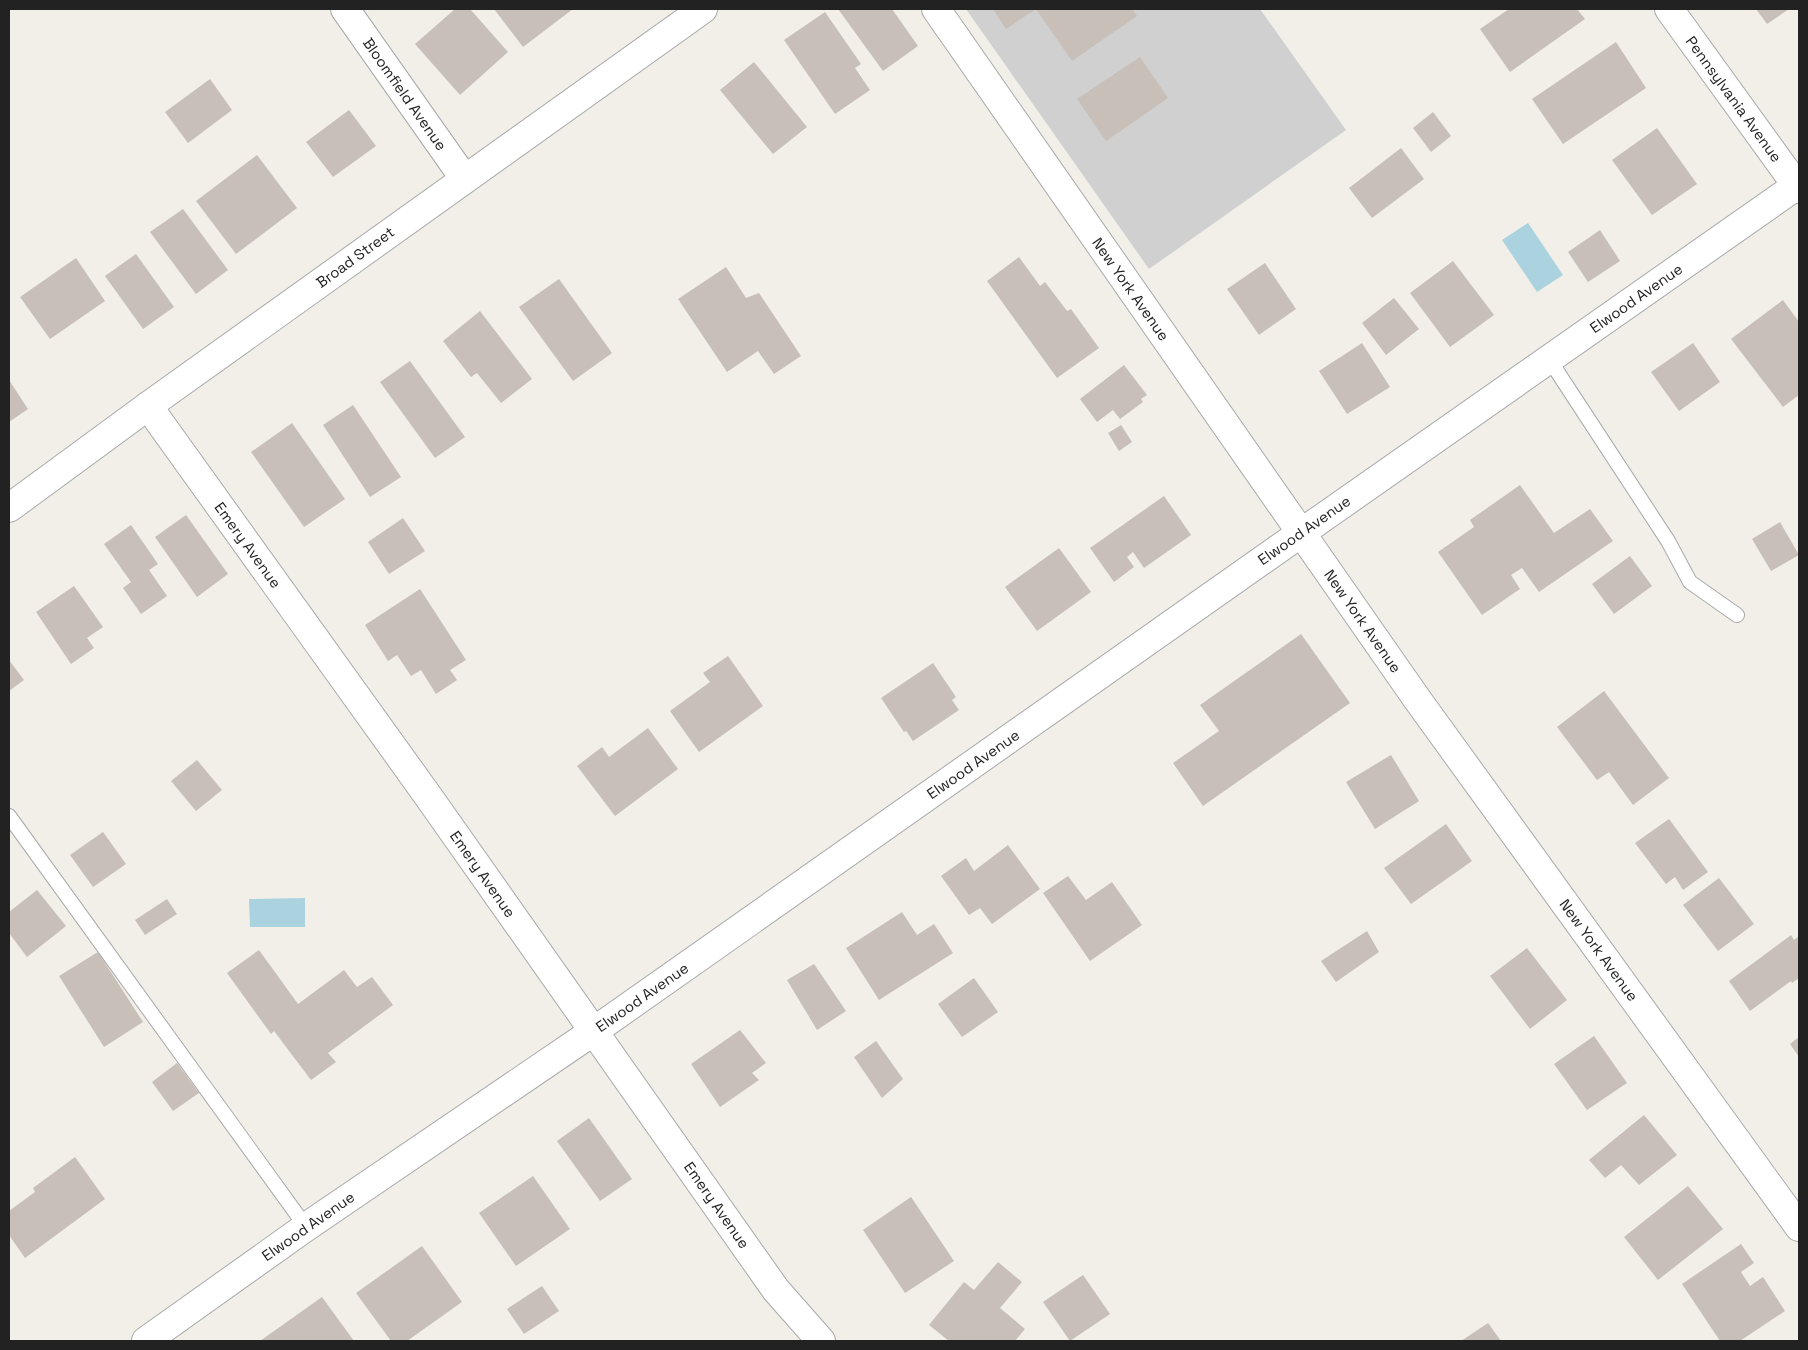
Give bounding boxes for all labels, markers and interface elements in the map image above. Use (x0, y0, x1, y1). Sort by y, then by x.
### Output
street label: Pennsylvania Avenue (1682, 32, 1786, 166)
street label: Bloomfield Avenue (359, 34, 451, 154)
street label: Broad Street (312, 222, 398, 292)
street label: New York Avenue (1088, 234, 1174, 344)
street label: Elwood Avenue (1586, 259, 1686, 337)
street label: Elwood Avenue (1254, 491, 1354, 569)
street label: Emery Avenue (210, 498, 286, 592)
street label: New York Avenue (1320, 566, 1406, 676)
street label: Elwood Avenue (923, 725, 1023, 803)
street label: Emery Avenue (446, 827, 520, 921)
street label: New York Avenue (1556, 895, 1643, 1005)
street label: Elwood Avenue (592, 958, 692, 1036)
street label: Emery Avenue (680, 1158, 754, 1252)
street label: Elwood Avenue (258, 1187, 358, 1265)

